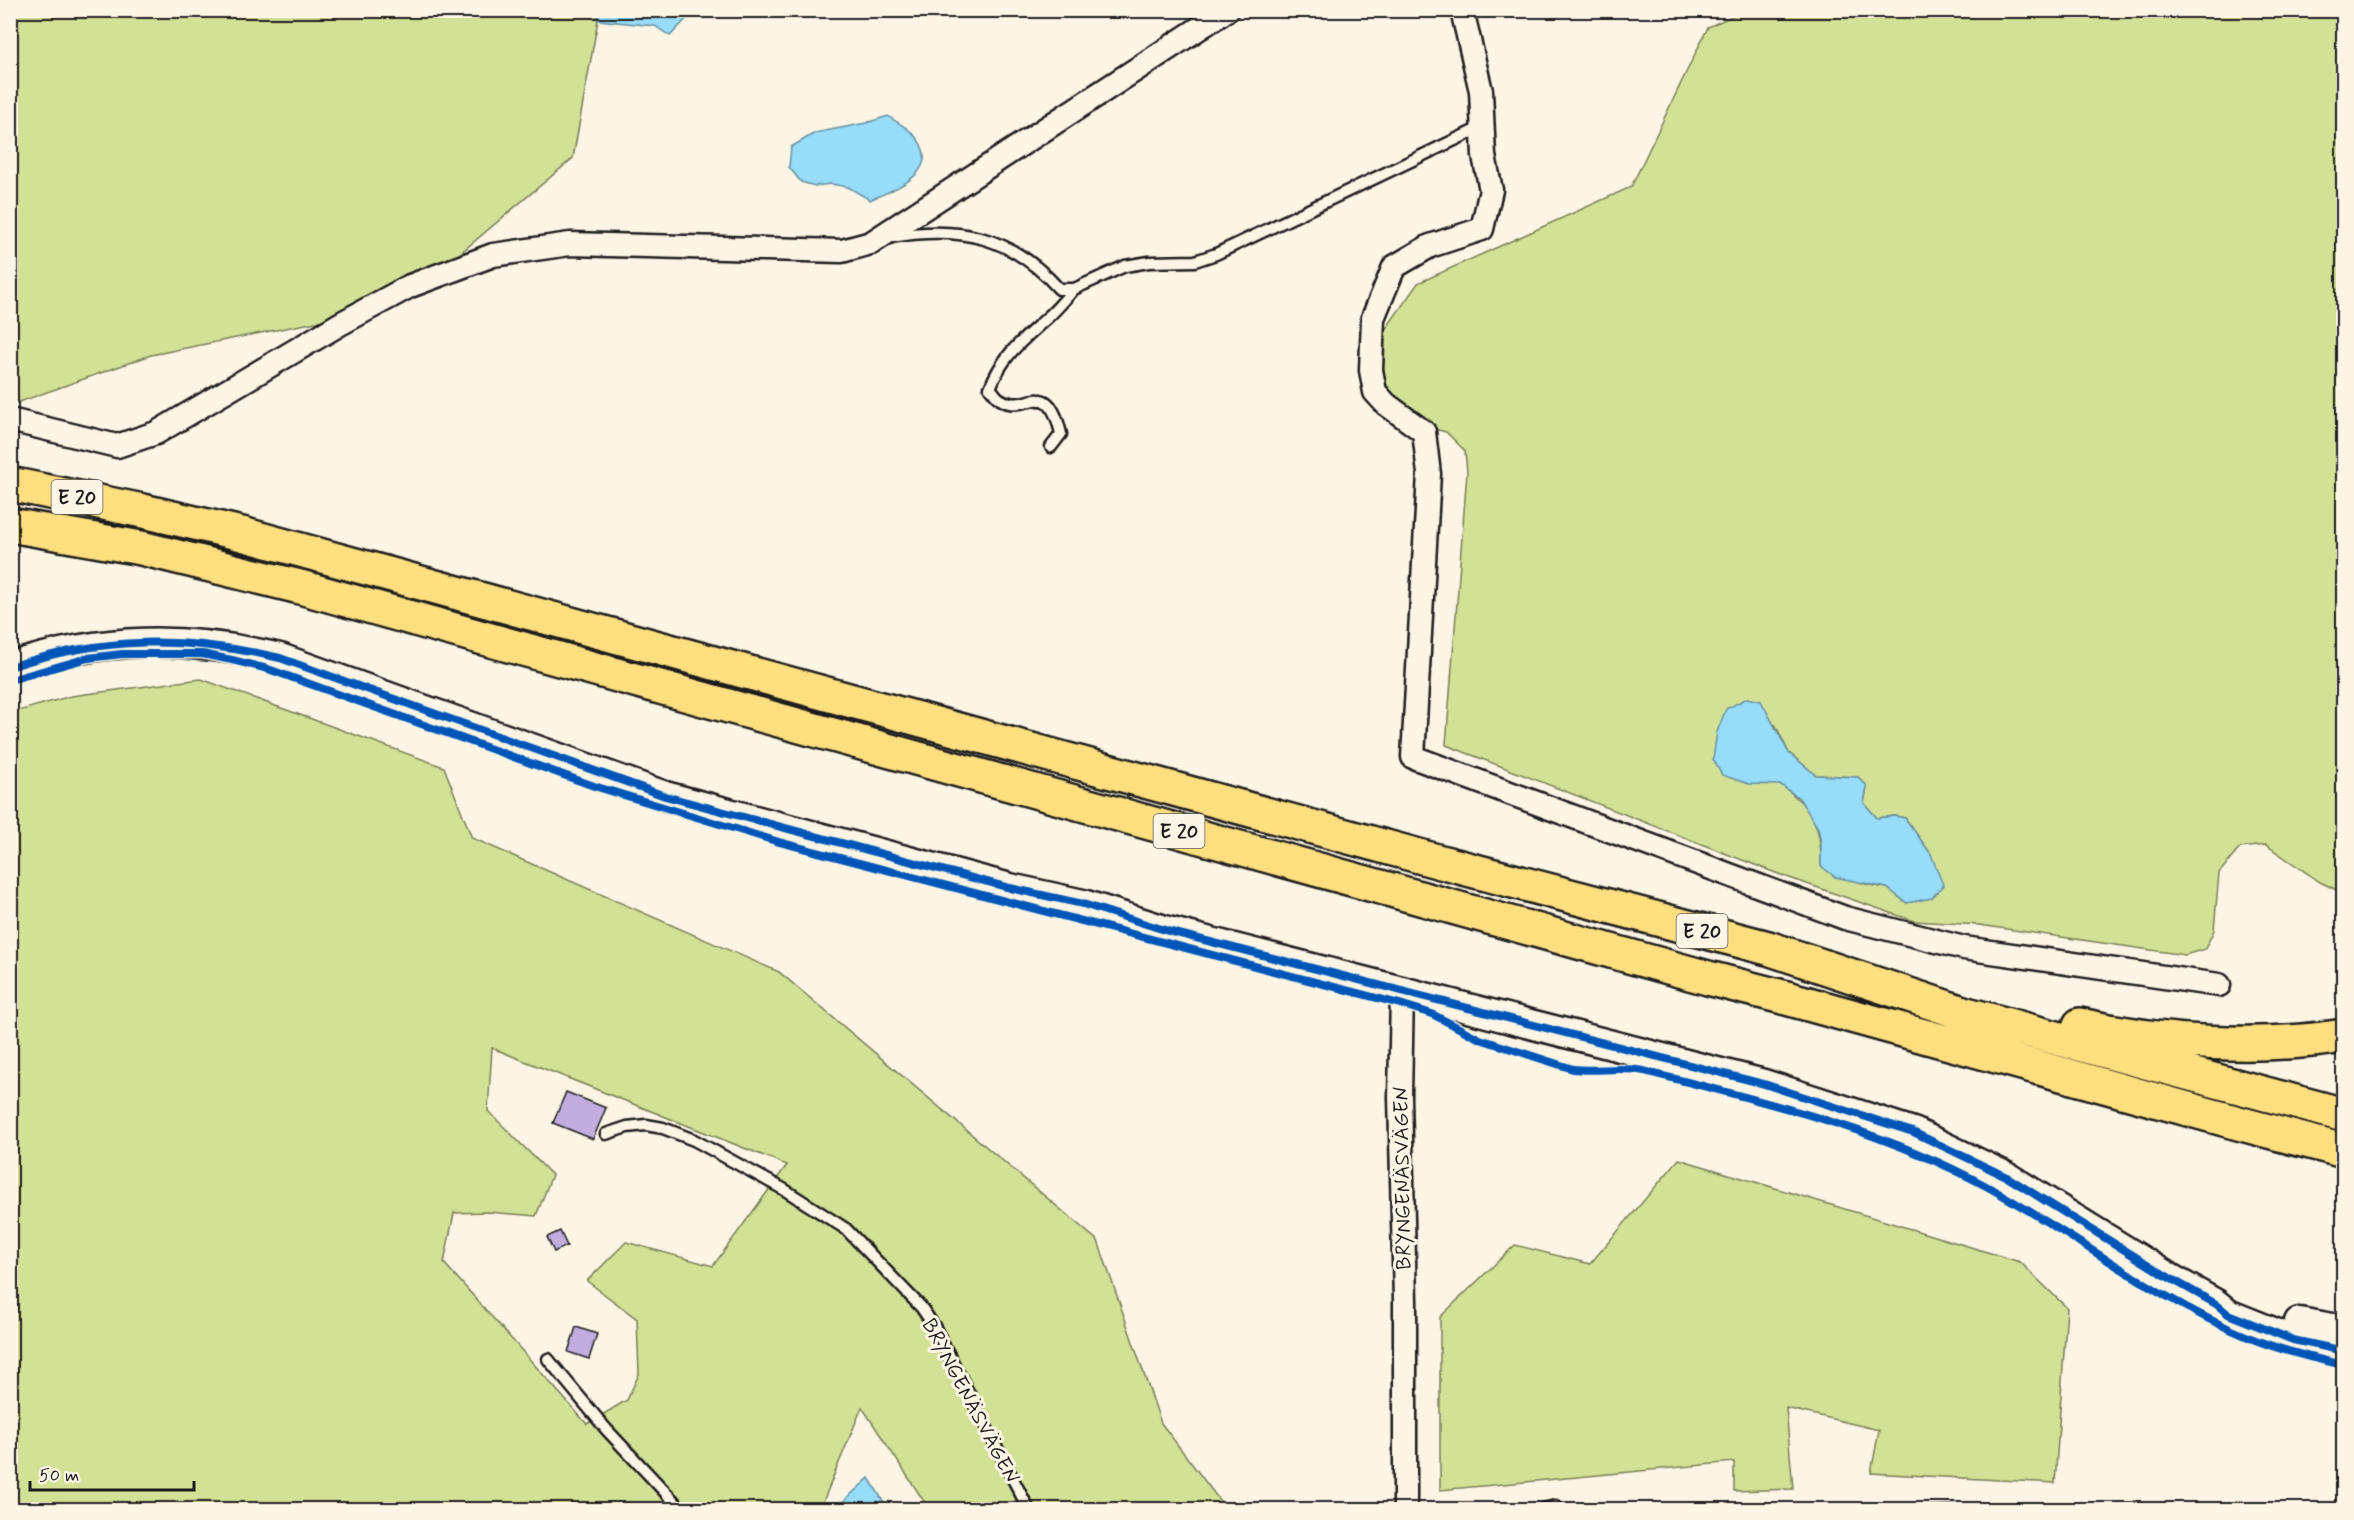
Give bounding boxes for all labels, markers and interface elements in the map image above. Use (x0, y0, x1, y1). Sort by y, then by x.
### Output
road number: E 20 (52, 480, 103, 514)
road number: E 20 (1154, 814, 1204, 848)
road number: E 20 (1676, 914, 1728, 948)
street label: BRYNGENÄSVÄGEN (1387, 1086, 1419, 1270)
street label: BRYNGENÄSVÄGEN (915, 1314, 1026, 1489)
scale bar (30, 1454, 194, 1492)
text: 50 m (39, 1464, 79, 1488)

